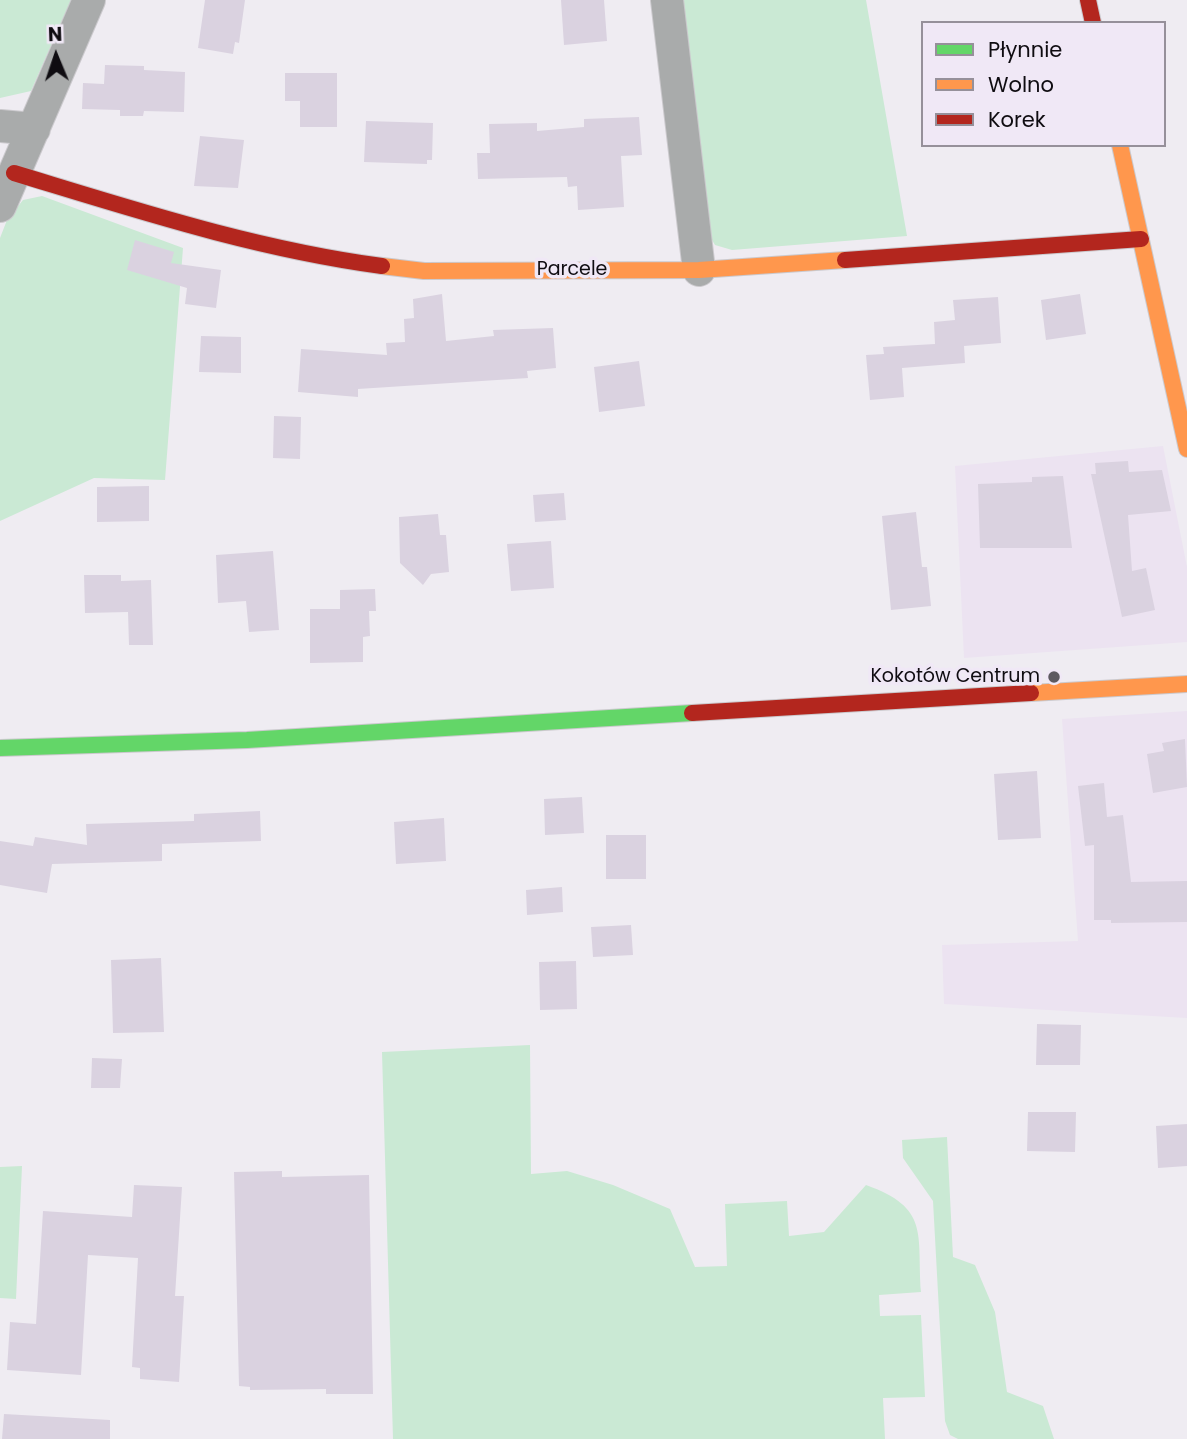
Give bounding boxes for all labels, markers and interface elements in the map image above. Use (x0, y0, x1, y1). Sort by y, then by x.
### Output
north arrow (21, 21, 91, 91)
text: N (48, 21, 63, 48)
legend (921, 21, 1166, 147)
text: Płynnie (988, 35, 1062, 64)
text: Wolno (988, 70, 1054, 99)
text: Korek (988, 105, 1046, 134)
street label: Parcele (537, 259, 607, 281)
place label: Kokotów Centrum (870, 666, 1040, 688)
marker: Kokotów Centrum (1046, 669, 1062, 685)

